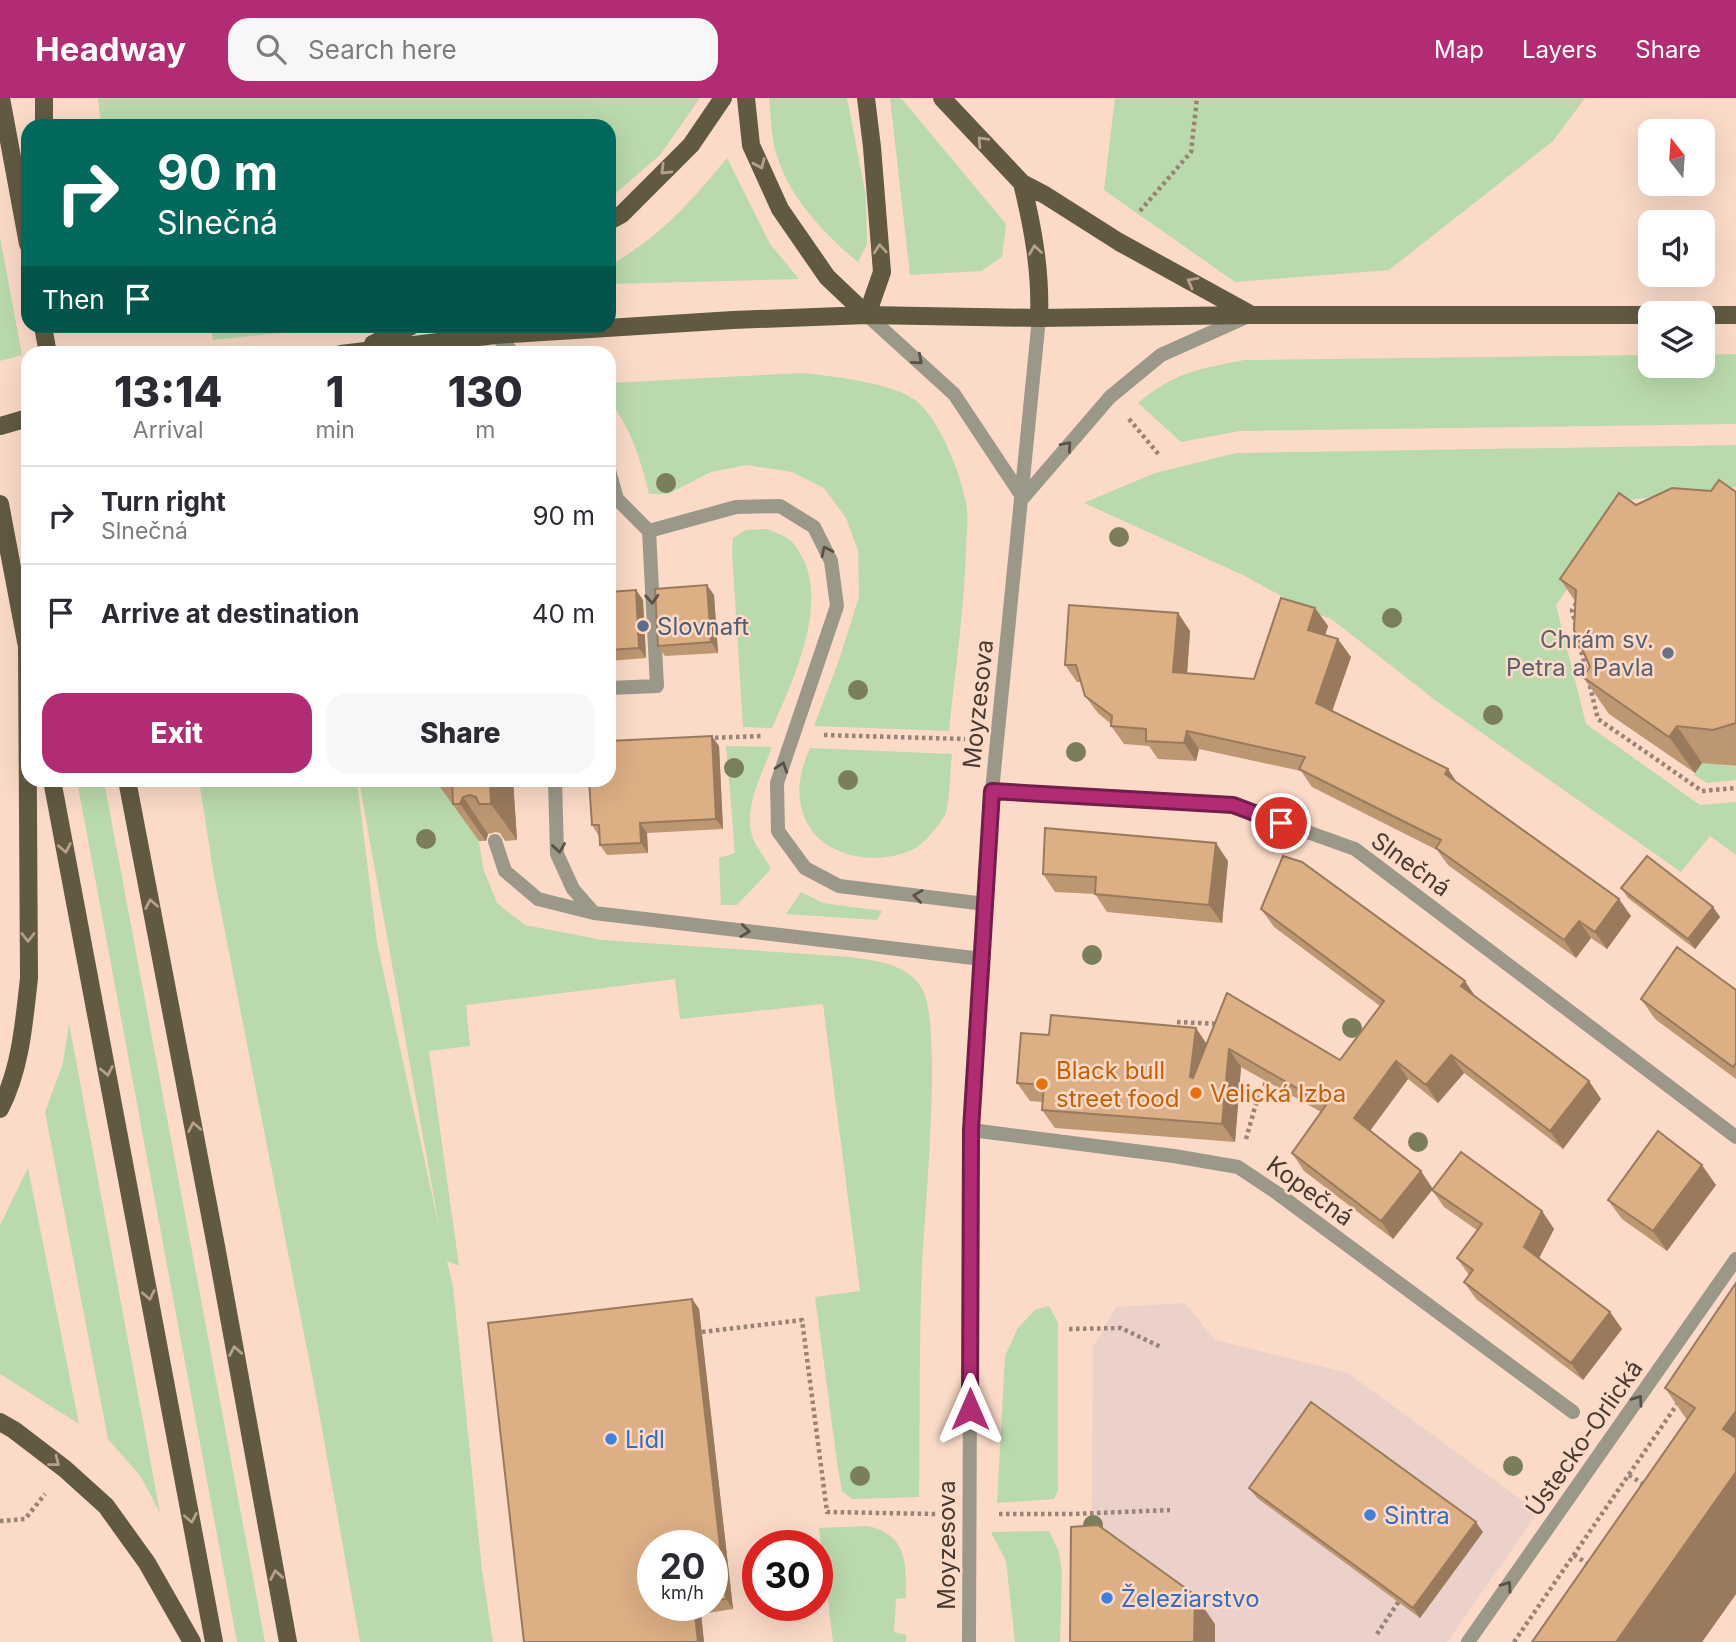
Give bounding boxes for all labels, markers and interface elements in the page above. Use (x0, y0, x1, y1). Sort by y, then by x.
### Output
search box (228, 18, 718, 81)
text: Headway (35, 29, 186, 69)
icon: search (252, 30, 290, 68)
text: Search here (308, 34, 457, 65)
text: Map (1434, 35, 1484, 64)
text: Layers (1522, 35, 1597, 64)
text: Share (1635, 35, 1701, 64)
north arrow (1638, 119, 1715, 196)
map controls (1638, 119, 1715, 378)
one-way arrow (978, 136, 990, 149)
text: 90 m (157, 143, 278, 202)
icon: right (42, 147, 133, 238)
one-way arrow (752, 157, 766, 169)
one-way arrow (660, 162, 673, 175)
text: Slnečná (157, 203, 278, 242)
button: sound (1638, 210, 1715, 287)
one-way arrow (873, 243, 888, 254)
one-way arrow (1028, 244, 1043, 256)
one-way arrow (1186, 277, 1199, 290)
icon: arrive (119, 280, 157, 318)
text: Then (42, 284, 105, 315)
button: layers (1638, 301, 1715, 378)
one-way arrow (910, 352, 923, 364)
text: 13:14 (114, 366, 222, 417)
text: 1 (326, 366, 344, 417)
text: 130 (448, 366, 523, 417)
text: Arrival (133, 416, 204, 444)
text: min (315, 416, 355, 444)
text: m (475, 416, 495, 444)
one-way arrow (1059, 441, 1071, 454)
text: Turn right (101, 486, 226, 517)
icon: right (42, 496, 80, 534)
text: 90 m (532, 500, 595, 531)
text: Slnečná (101, 517, 188, 545)
one-way arrow (820, 546, 834, 558)
one-way arrow (644, 593, 659, 604)
icon: arrive (42, 594, 80, 632)
text: Arrive at destination (101, 598, 360, 629)
text: 40 m (532, 598, 595, 629)
place label: Slovnaft (657, 612, 749, 641)
marker: Slovnaft (635, 618, 651, 634)
place label: Chrám sv. Petra a Pavla (1506, 625, 1654, 682)
street label: Moyzesova (957, 638, 999, 770)
marker: Chrám sv. Petra a Pavla (1660, 645, 1676, 661)
button: Exit (42, 693, 312, 773)
button: Share (326, 693, 595, 773)
one-way arrow (774, 762, 788, 774)
pin (1251, 793, 1311, 853)
icon: arrive (1262, 804, 1300, 842)
street label: Slnečná (1366, 826, 1456, 902)
one-way arrow (57, 842, 72, 854)
one-way arrow (551, 842, 566, 854)
one-way arrow (912, 888, 923, 903)
one-way arrow (144, 898, 159, 910)
one-way arrow (739, 924, 751, 939)
one-way arrow (21, 932, 36, 943)
place label: Black bull street food (1056, 1056, 1179, 1113)
one-way arrow (98, 1065, 113, 1077)
marker: Black bull street food (1034, 1076, 1050, 1092)
place label: Velická Izba (1210, 1079, 1346, 1108)
marker: Velická Izba (1188, 1085, 1204, 1101)
one-way arrow (187, 1121, 202, 1133)
street label: Kopečná (1261, 1150, 1359, 1232)
one-way arrow (140, 1289, 155, 1301)
one-way arrow (229, 1345, 244, 1357)
street label: Ústecko-Orlická (1519, 1354, 1649, 1522)
position arrow (933, 1372, 1007, 1446)
one-way arrow (1630, 1395, 1642, 1408)
place label: Lidl (625, 1425, 665, 1454)
marker: Lidl (603, 1431, 619, 1447)
one-way arrow (48, 1453, 60, 1466)
street label: Moyzesova (932, 1480, 961, 1610)
place label: Sintra (1384, 1501, 1450, 1530)
marker: Sintra (1362, 1507, 1378, 1523)
one-way arrow (182, 1512, 197, 1524)
speed limit sign: 30 (742, 1530, 833, 1621)
text: 20 (660, 1545, 705, 1587)
one-way arrow (269, 1569, 284, 1581)
one-way arrow (1499, 1581, 1511, 1594)
text: km/h (661, 1582, 704, 1603)
place label: Železiarstvo (1121, 1583, 1260, 1613)
marker: Železiarstvo (1099, 1590, 1115, 1606)

